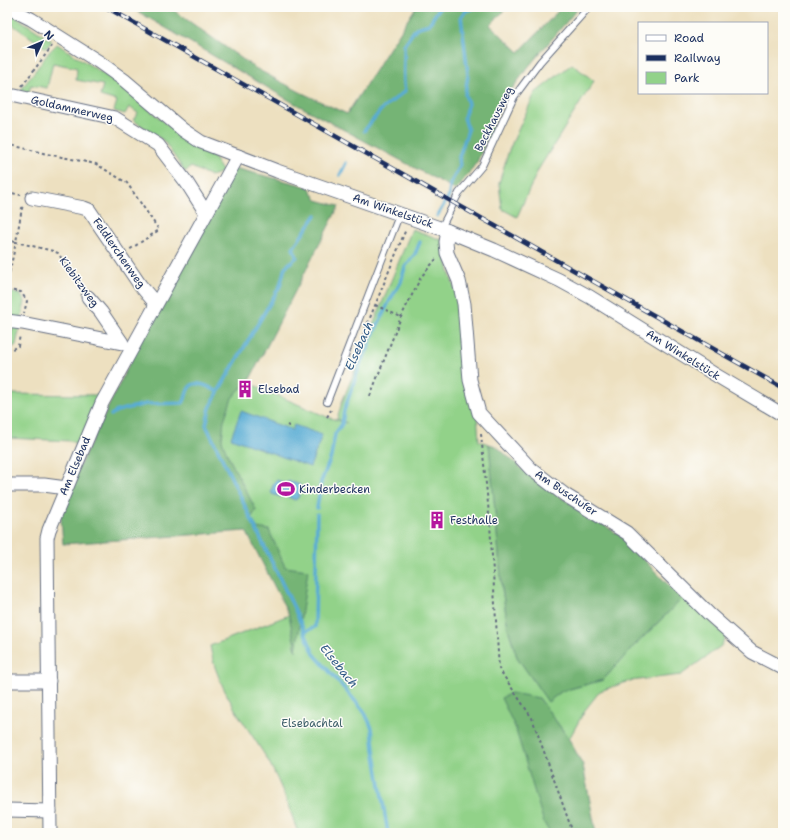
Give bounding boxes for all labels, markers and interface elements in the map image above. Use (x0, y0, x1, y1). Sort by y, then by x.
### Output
north arrow (22, 22, 62, 62)
legend (638, 22, 768, 94)
text: N (40, 27, 57, 44)
text: Road (674, 30, 705, 46)
text: Railway (674, 50, 721, 66)
text: Park (674, 70, 700, 86)
street label: Beckhausweg (471, 84, 517, 154)
street label: Goldammerweg (29, 92, 115, 126)
street label: Am Winkelstück (351, 190, 435, 232)
street label: Feldlerchenweg (89, 215, 149, 291)
street label: Kiebitzweg (56, 254, 102, 310)
water label: Elsebach (341, 319, 377, 373)
street label: Am Winkelstück (643, 326, 723, 384)
building icon: Elsebad (235, 379, 255, 399)
place label: Elsebad (258, 382, 300, 397)
street label: Am Elsebad (56, 434, 94, 498)
street label: Am Buschufer (532, 467, 600, 519)
sports icon: Kinderbecken (276, 479, 296, 499)
place label: Kinderbecken (299, 482, 370, 497)
building icon: Festhalle (427, 510, 447, 530)
place label: Festhalle (450, 513, 498, 528)
water label: Elsebach (316, 641, 362, 691)
park label: Elsebachtal (281, 716, 343, 731)

